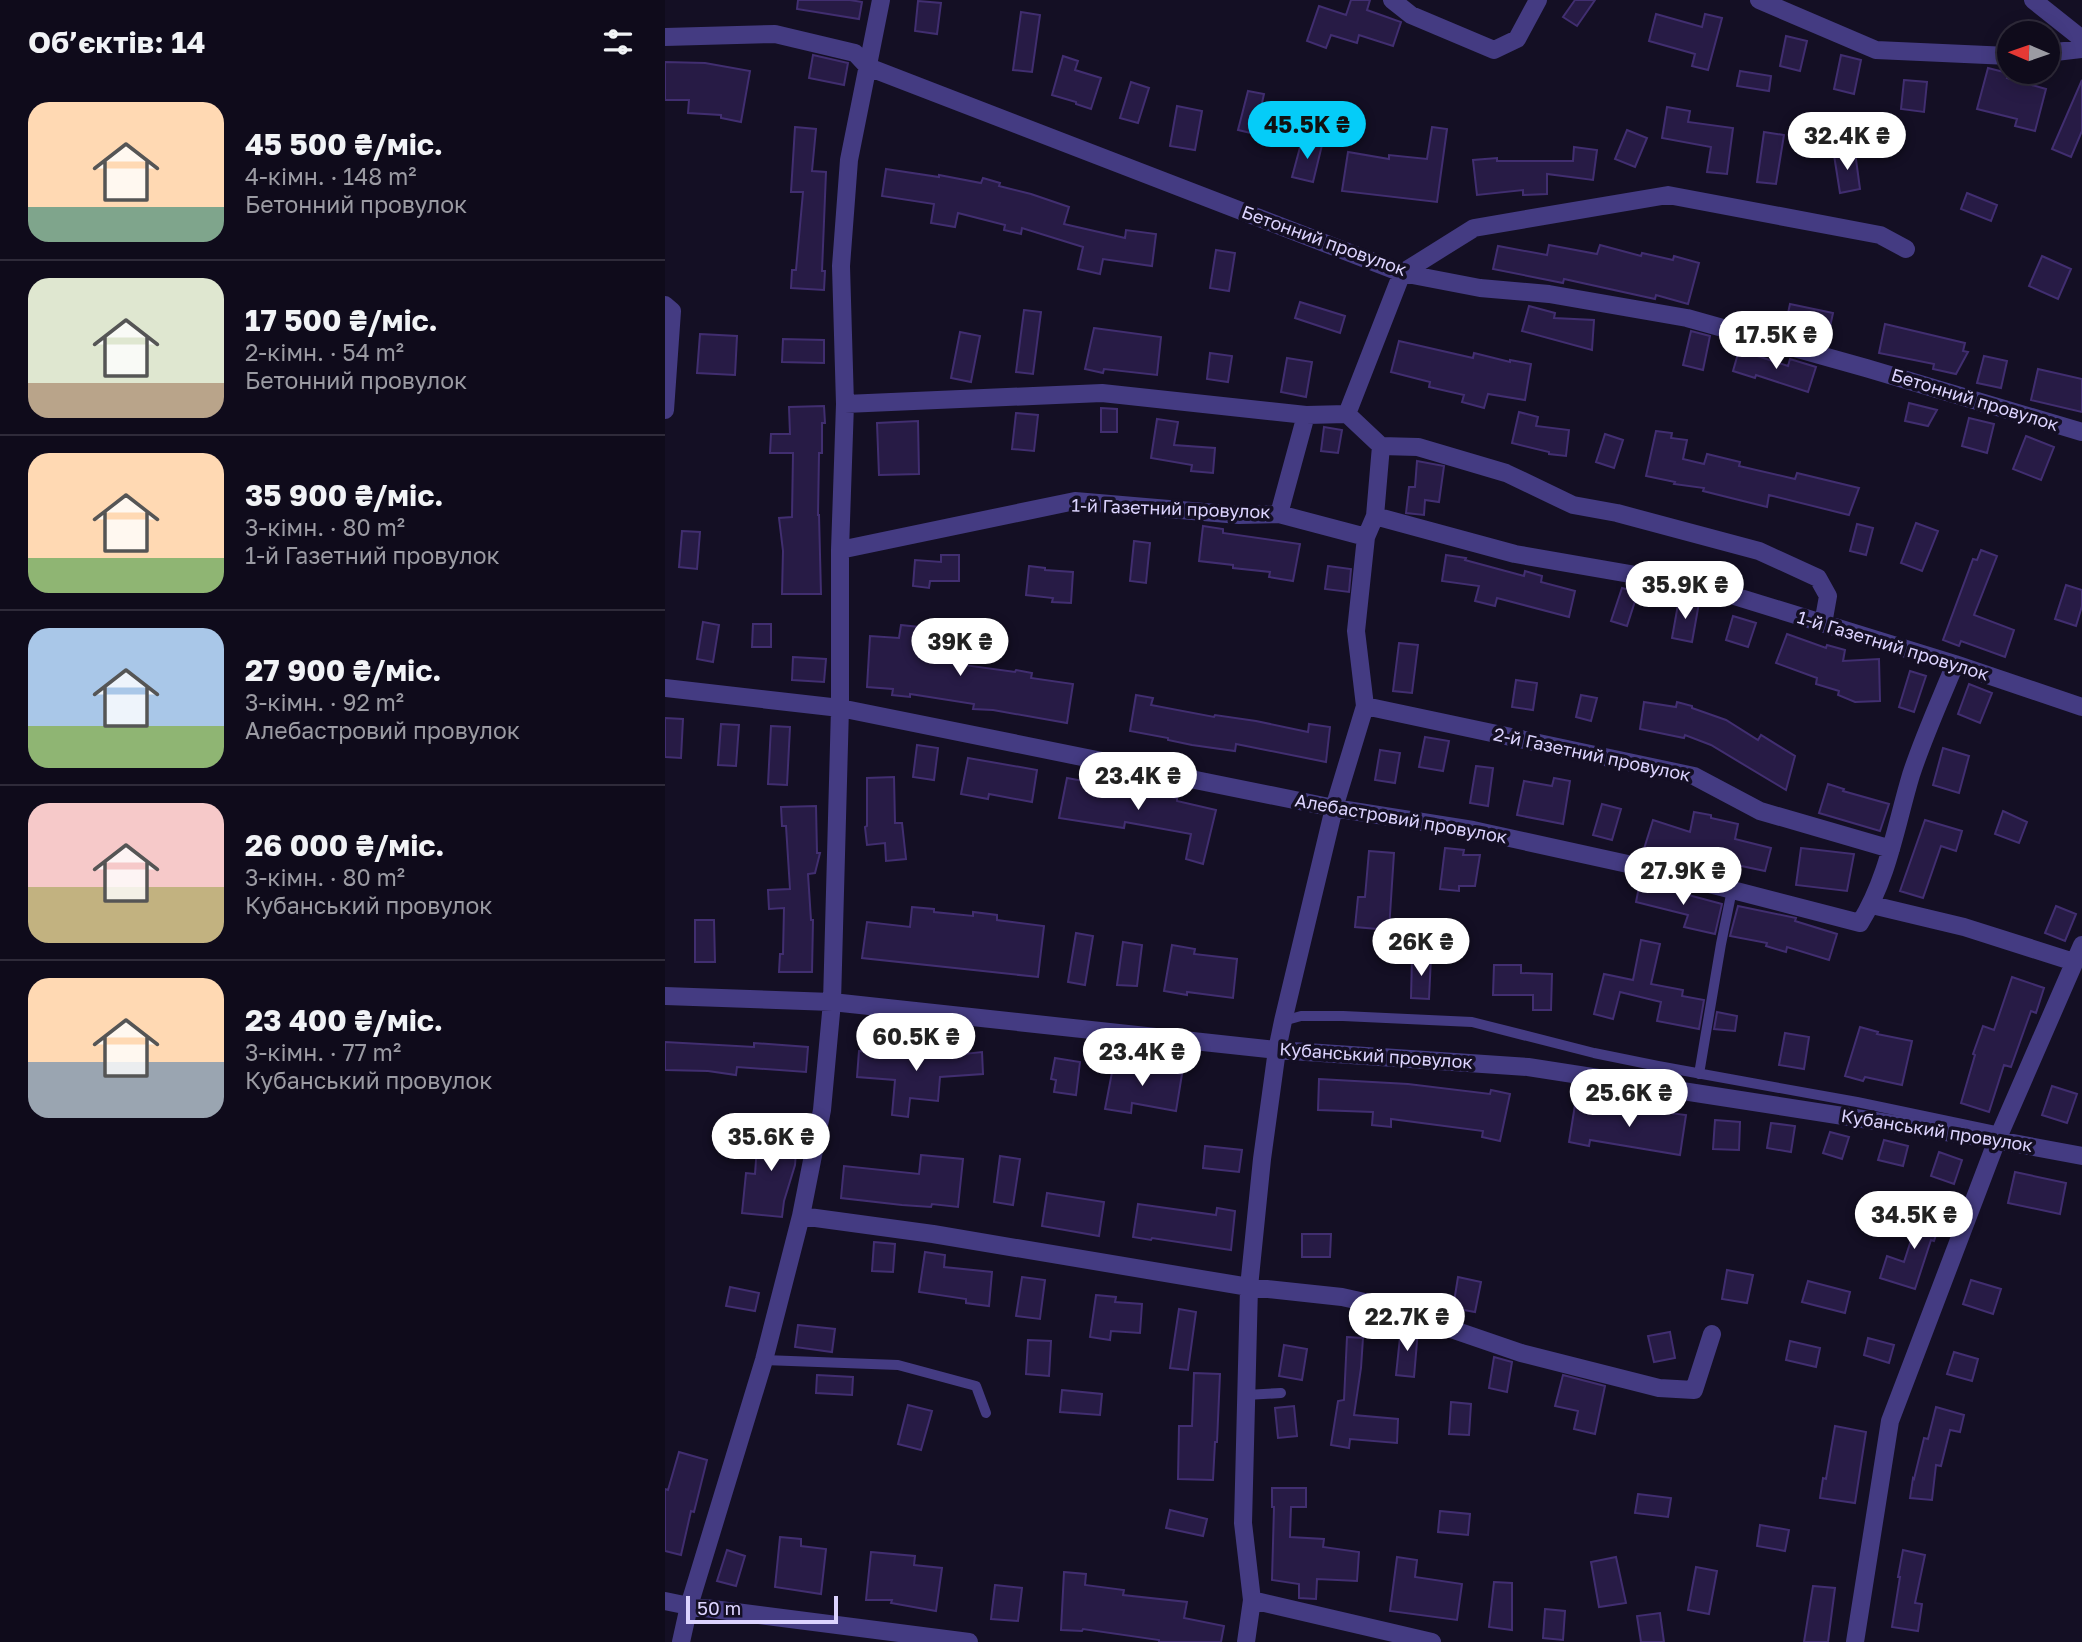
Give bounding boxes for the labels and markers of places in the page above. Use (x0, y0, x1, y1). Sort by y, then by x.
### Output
pin: 45.5K ₴ (1242, 102, 1372, 161)
pin: 32.4K ₴ (1782, 113, 1912, 172)
pin: 17.5K ₴ (1711, 312, 1841, 371)
pin: 35.9K ₴ (1620, 562, 1750, 621)
pin: 39K ₴ (911, 618, 1009, 678)
pin: 23.4K ₴ (1073, 752, 1203, 812)
pin: 27.9K ₴ (1618, 848, 1748, 907)
pin: 26K ₴ (1372, 918, 1470, 978)
pin: 60.5K ₴ (851, 1014, 981, 1073)
pin: 23.4K ₴ (1077, 1028, 1207, 1088)
pin: 25.6K ₴ (1564, 1070, 1694, 1129)
pin: 35.6K ₴ (706, 1114, 836, 1173)
pin: 34.5K ₴ (1849, 1192, 1979, 1251)
pin: 22.7K ₴ (1342, 1294, 1472, 1353)

